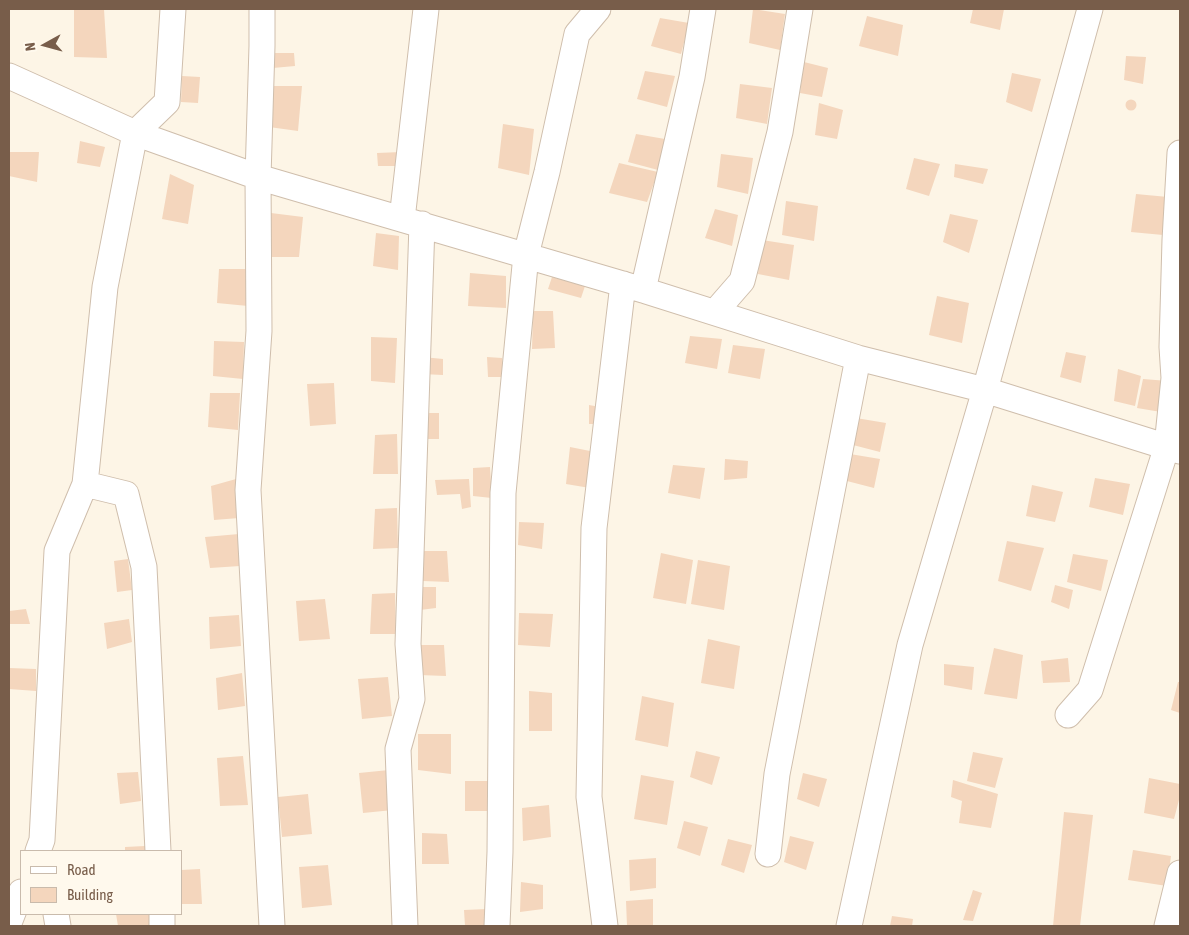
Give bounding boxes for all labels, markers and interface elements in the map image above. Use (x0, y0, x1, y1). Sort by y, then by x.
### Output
north arrow (20, 20, 70, 70)
text: N (22, 42, 39, 52)
legend (20, 850, 182, 915)
text: Road (67, 861, 96, 878)
text: Building (67, 886, 113, 903)

